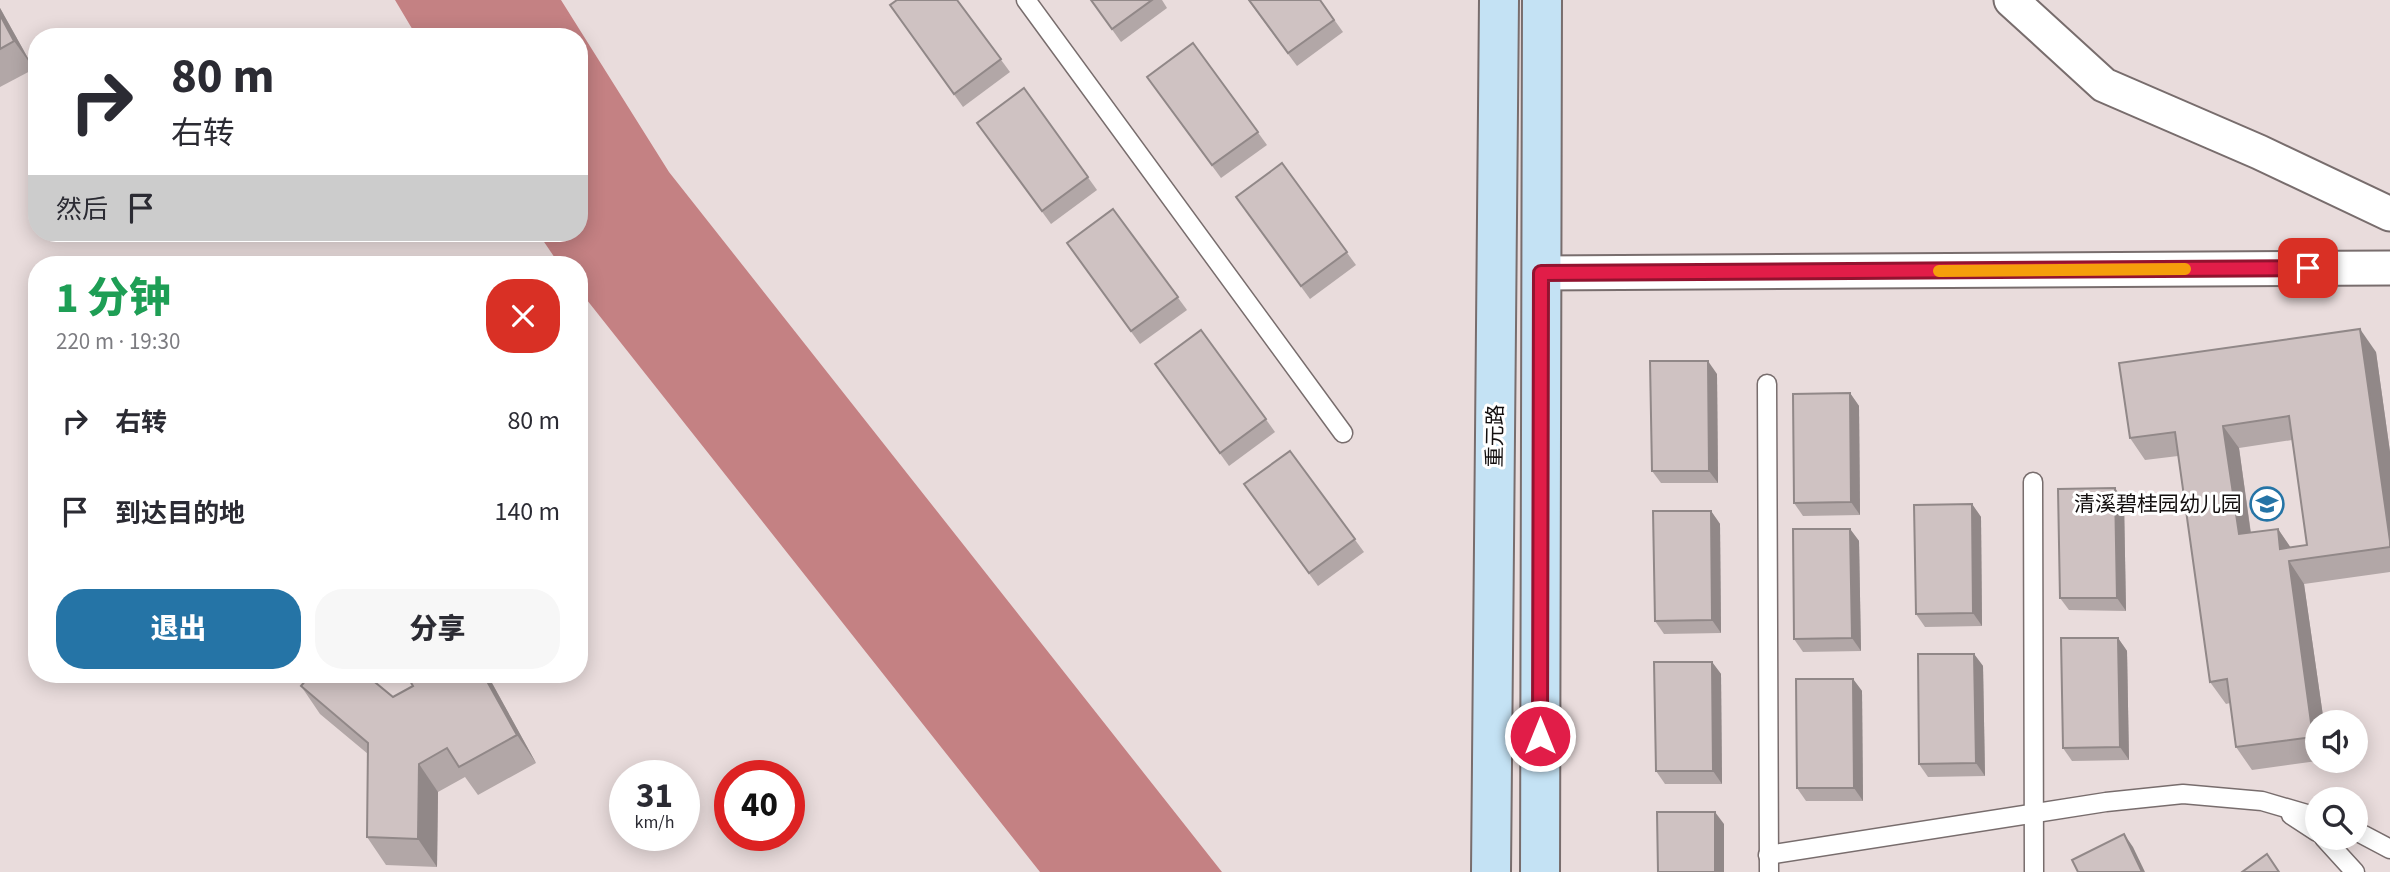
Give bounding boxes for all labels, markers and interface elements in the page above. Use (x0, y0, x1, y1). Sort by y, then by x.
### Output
text: 80 m (171, 42, 275, 112)
icon: right (56, 56, 147, 147)
text: 右转 (171, 111, 235, 157)
icon: arrive (122, 189, 160, 227)
text: 然后 (56, 191, 108, 228)
pin (2278, 238, 2338, 298)
icon: arrive (2289, 249, 2327, 287)
text: 1 分钟 (56, 269, 171, 329)
button: close (486, 279, 560, 353)
text: 220 m · 19:30 (56, 325, 180, 358)
icon: right (56, 402, 94, 440)
text: 80 m (507, 402, 560, 439)
text: 右转 (115, 404, 167, 441)
street label: 重元路 (1479, 404, 1511, 468)
school or university icon: 清溪碧桂园幼儿园 (2248, 485, 2286, 523)
place label: 清溪碧桂园幼儿园 (2074, 489, 2242, 519)
icon: arrive (56, 493, 94, 531)
text: 140 m (494, 493, 560, 530)
text: 到达目的地 (115, 495, 245, 532)
button: 退出 (56, 589, 301, 669)
button: 分享 (315, 589, 560, 669)
position arrow (1503, 699, 1577, 773)
map controls (2305, 710, 2368, 850)
button: sound (2305, 710, 2368, 773)
speed limit sign: 40 (714, 760, 805, 851)
text: 31 (636, 771, 673, 821)
button: search (2305, 787, 2368, 850)
text: km/h (635, 810, 674, 835)

